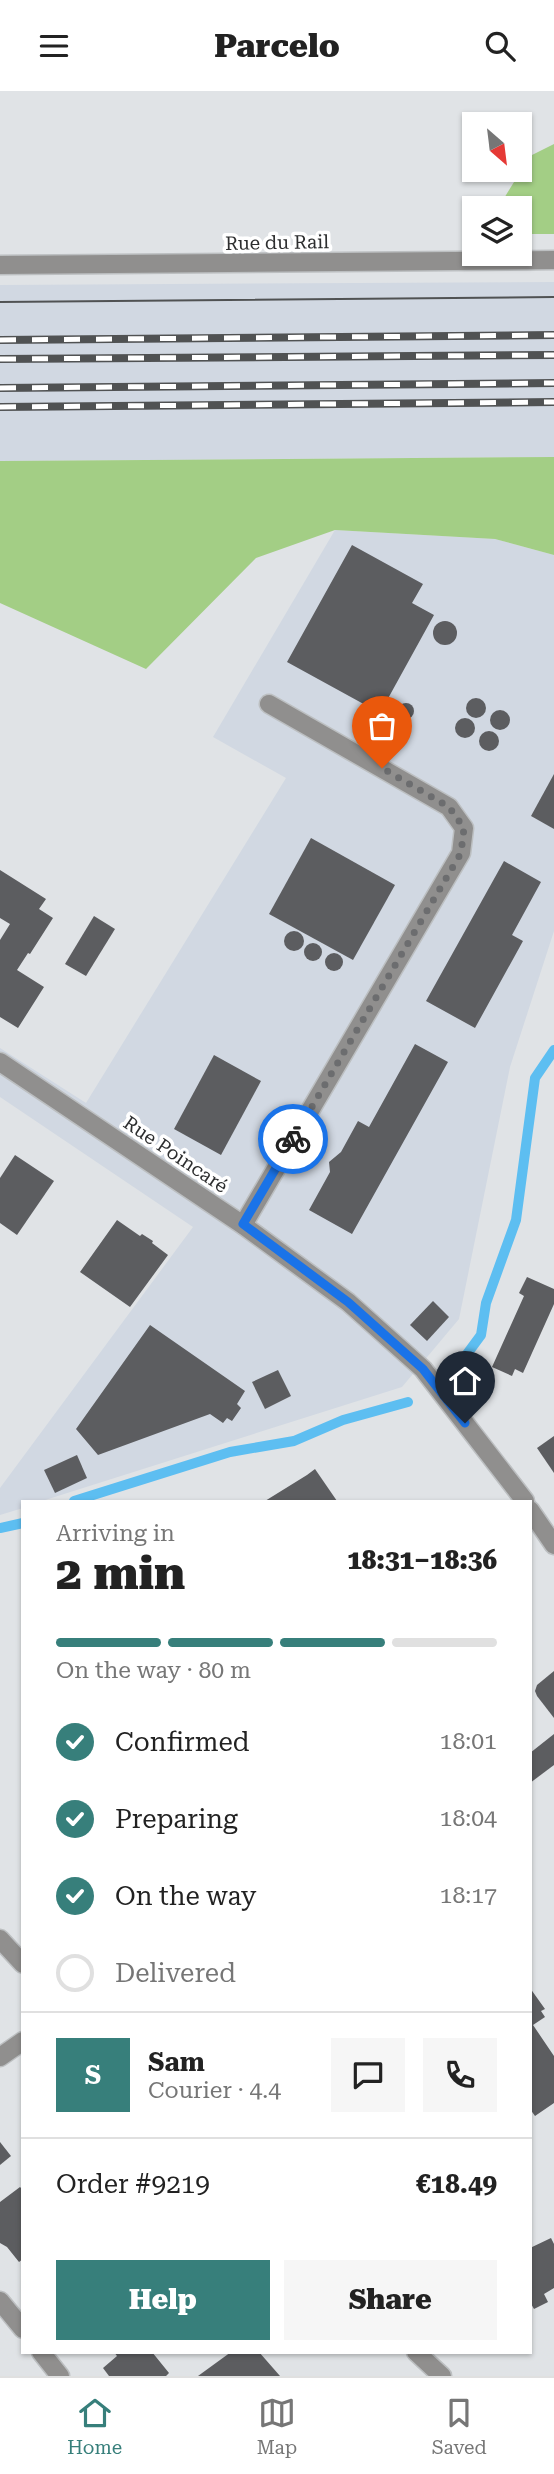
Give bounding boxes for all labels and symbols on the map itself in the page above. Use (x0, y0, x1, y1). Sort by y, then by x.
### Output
north arrow (462, 112, 532, 182)
street label: Rue du Rail (225, 230, 329, 255)
pin (352, 696, 412, 768)
courier (258, 1104, 328, 1174)
street label: Rue Poincaré (119, 1111, 232, 1198)
pin (435, 1351, 495, 1423)

